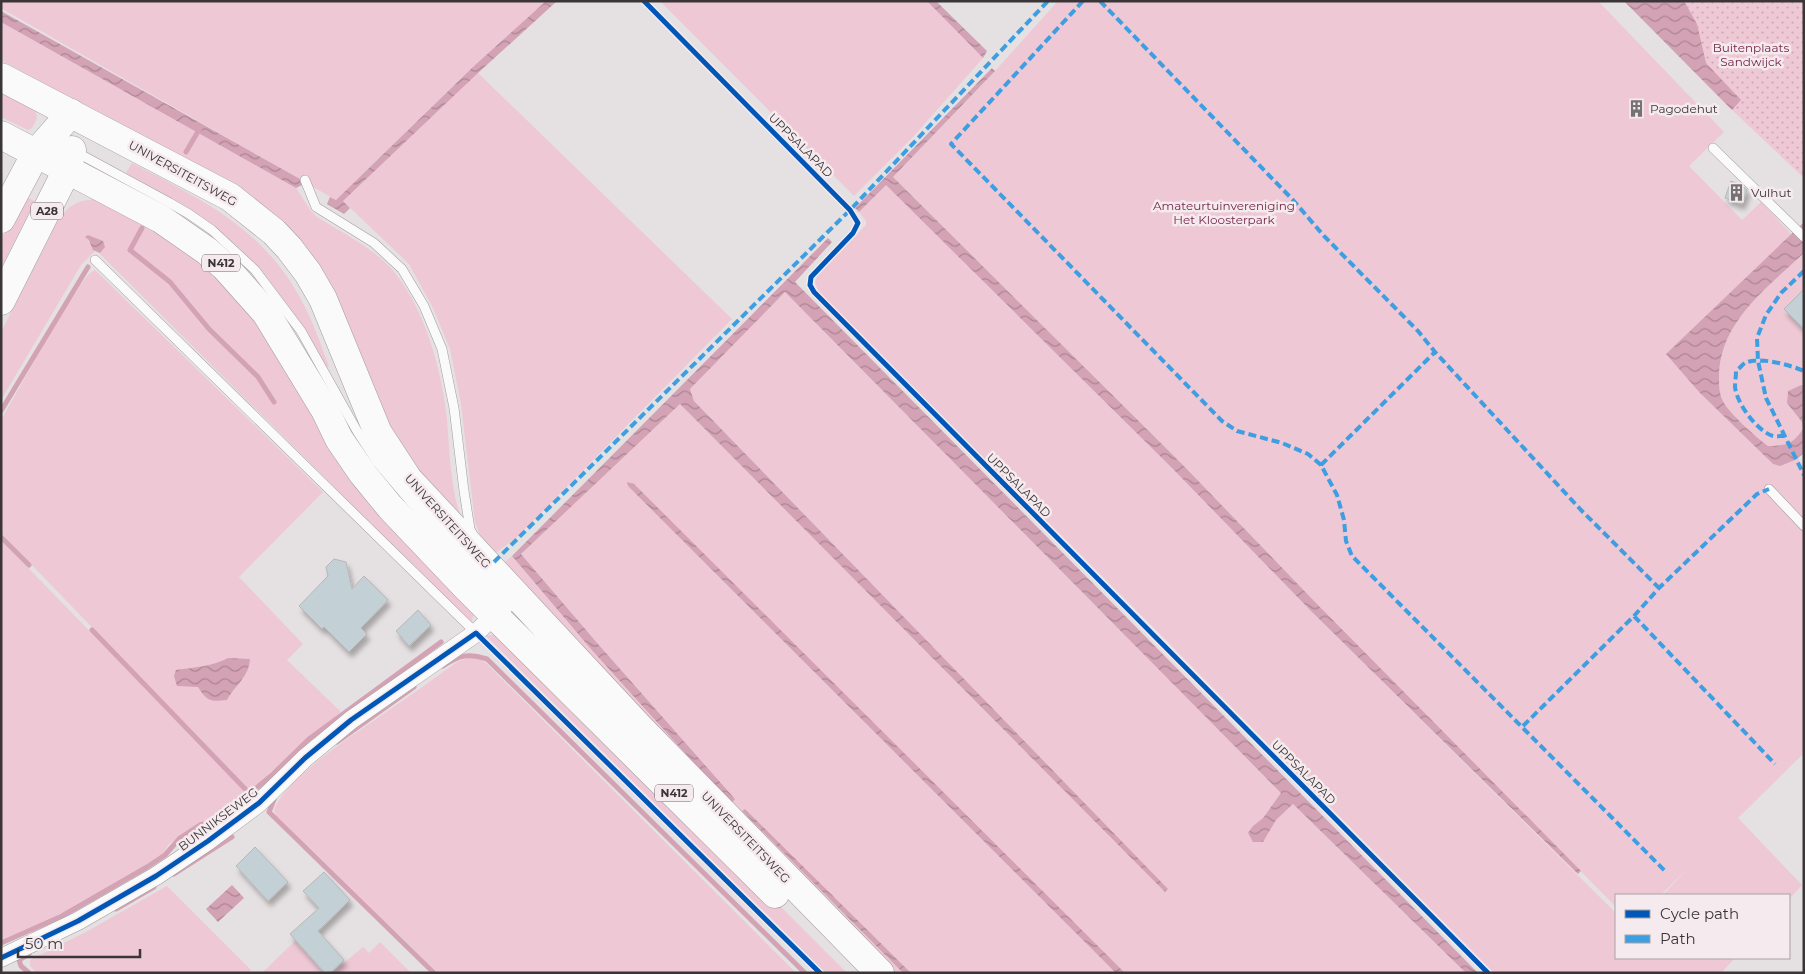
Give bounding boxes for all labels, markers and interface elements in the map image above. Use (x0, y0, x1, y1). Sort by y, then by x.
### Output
park label: Buitenplaats Sandwijck (1713, 40, 1789, 69)
building icon: Pagodehut (1626, 98, 1646, 118)
place label: Pagodehut (1650, 101, 1718, 116)
street label: UPPSALAPAD (766, 110, 836, 180)
street label: UNIVERSITEITSWEG (126, 137, 240, 209)
building icon: Vulhut (1727, 182, 1747, 202)
place label: Vulhut (1751, 185, 1791, 200)
park label: Amateurtuinvereniging Het Kloosterpark (1153, 198, 1295, 227)
road number: A28 (31, 202, 63, 220)
road number: N412 (202, 254, 240, 272)
street label: UPPSALAPAD (984, 450, 1054, 520)
street label: UNIVERSITEITSWEG (402, 471, 494, 571)
street label: UPPSALAPAD (1269, 737, 1339, 807)
street label: BUNNIKSEWEG (175, 784, 261, 854)
road number: N412 (655, 784, 693, 801)
street label: UNIVERSITEITSWEG (698, 788, 794, 886)
legend (1615, 894, 1790, 959)
text: Cycle path (1660, 904, 1739, 923)
scale bar (18, 926, 140, 958)
text: Path (1660, 929, 1696, 948)
text: 50 m (25, 934, 63, 953)

